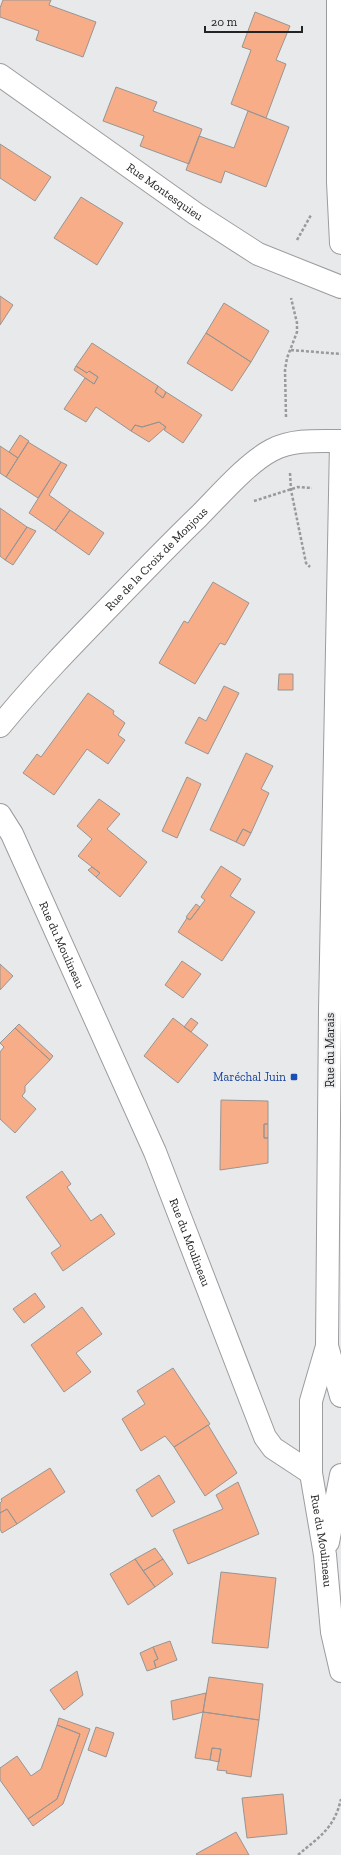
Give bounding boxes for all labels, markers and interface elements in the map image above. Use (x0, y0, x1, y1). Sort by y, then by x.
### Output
scale bar (205, 8, 302, 34)
text: 20 m (211, 15, 238, 29)
street label: Rue Montesquieu (124, 160, 206, 224)
street label: Rue de la Croix de Monjous (102, 504, 211, 614)
street label: Rue du Moulineau (36, 899, 87, 991)
street label: Rue du Marais (323, 1013, 337, 1087)
place label: Maréchal Juin (213, 1070, 286, 1084)
marker: Maréchal Juin (289, 1072, 299, 1082)
street label: Rue du Moulineau (167, 1196, 213, 1289)
street label: Rue du Moulineau (308, 1493, 335, 1588)

